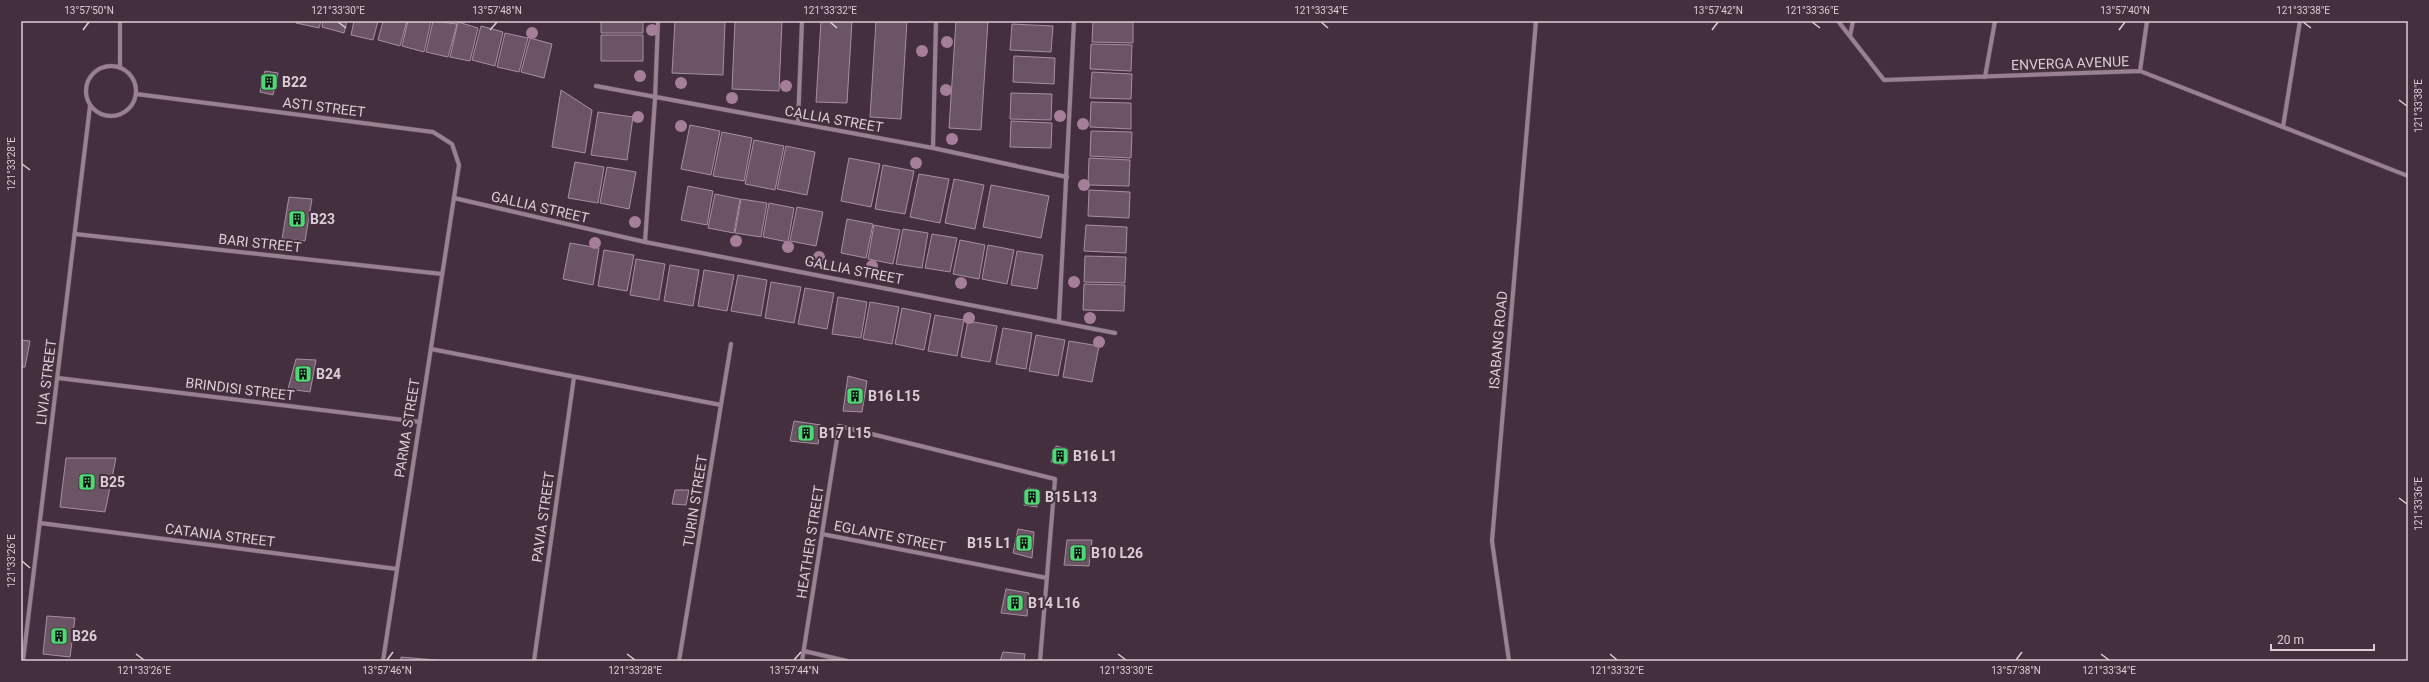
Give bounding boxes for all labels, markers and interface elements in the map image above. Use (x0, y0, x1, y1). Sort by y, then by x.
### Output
text: 13°57'50"N (64, 5, 114, 16)
text: 121°33'30"E (311, 5, 365, 16)
text: 13°57'48"N (472, 5, 522, 16)
text: 121°33'32"E (803, 5, 857, 16)
text: 121°33'34"E (1294, 5, 1348, 16)
text: 13°57'42"N (1693, 5, 1743, 16)
text: 121°33'36"E (1785, 5, 1839, 16)
text: 13°57'40"N (2100, 5, 2150, 16)
text: 121°33'38"E (2276, 5, 2330, 16)
street label: ENVERGA AVENUE (2011, 53, 2129, 73)
building icon: B22 (259, 72, 279, 92)
place label: B22 (282, 74, 307, 90)
text: 121°33'38"E (2413, 79, 2424, 133)
street label: ASTI STREET (282, 94, 367, 120)
street label: CALLIA STREET (784, 102, 885, 136)
text: 121°33'28"E (6, 137, 17, 191)
street label: GALLIA STREET (489, 188, 591, 226)
building icon: B23 (287, 209, 307, 229)
place label: B23 (310, 211, 335, 227)
street label: BARI STREET (218, 231, 303, 255)
street label: GALLIA STREET (803, 253, 905, 288)
street label: ISABANG ROAD (1486, 290, 1510, 390)
street label: LIVIA STREET (33, 337, 59, 426)
building icon: B24 (293, 364, 313, 384)
place label: B24 (316, 366, 341, 382)
street label: BRINDISI STREET (185, 374, 296, 404)
street label: PARMA STREET (391, 377, 423, 479)
building icon: B16 L15 (845, 386, 865, 406)
place label: B16 L15 (868, 388, 920, 404)
building icon: B17 L15 (796, 423, 816, 443)
place label: B17 L15 (819, 425, 871, 441)
building icon: B16 L1 (1050, 446, 1070, 466)
place label: B16 L1 (1073, 448, 1117, 464)
street label: TURIN STREET (680, 453, 710, 548)
street label: PAVIA STREET (529, 470, 557, 563)
building icon: B25 (77, 472, 97, 492)
place label: B25 (100, 474, 125, 490)
text: 121°33'36"E (2413, 477, 2424, 531)
street label: HEATHER STREET (793, 484, 827, 600)
building icon: B15 L13 (1022, 487, 1042, 507)
place label: B15 L13 (1045, 489, 1097, 505)
street label: EGLANTE STREET (833, 517, 948, 555)
street label: CATANIA STREET (164, 520, 276, 550)
building icon: B15 L1 (1014, 533, 1034, 553)
text: 121°33'26"E (6, 534, 17, 588)
place label: B15 L1 (967, 535, 1011, 551)
building icon: B10 L26 (1068, 543, 1088, 563)
place label: B10 L26 (1091, 545, 1143, 561)
building icon: B14 L16 (1005, 593, 1025, 613)
place label: B14 L16 (1028, 595, 1080, 611)
building icon: B26 (49, 626, 69, 646)
scale bar (2271, 626, 2374, 652)
place label: B26 (72, 628, 97, 644)
text: 20 m (2277, 633, 2304, 647)
text: 121°33'26"E (117, 665, 171, 676)
text: 13°57'46"N (362, 665, 412, 676)
text: 121°33'28"E (608, 665, 662, 676)
text: 13°57'44"N (769, 665, 819, 676)
text: 121°33'30"E (1099, 665, 1153, 676)
text: 121°33'32"E (1590, 665, 1644, 676)
text: 13°57'38"N (1991, 665, 2041, 676)
text: 121°33'34"E (2082, 665, 2136, 676)

